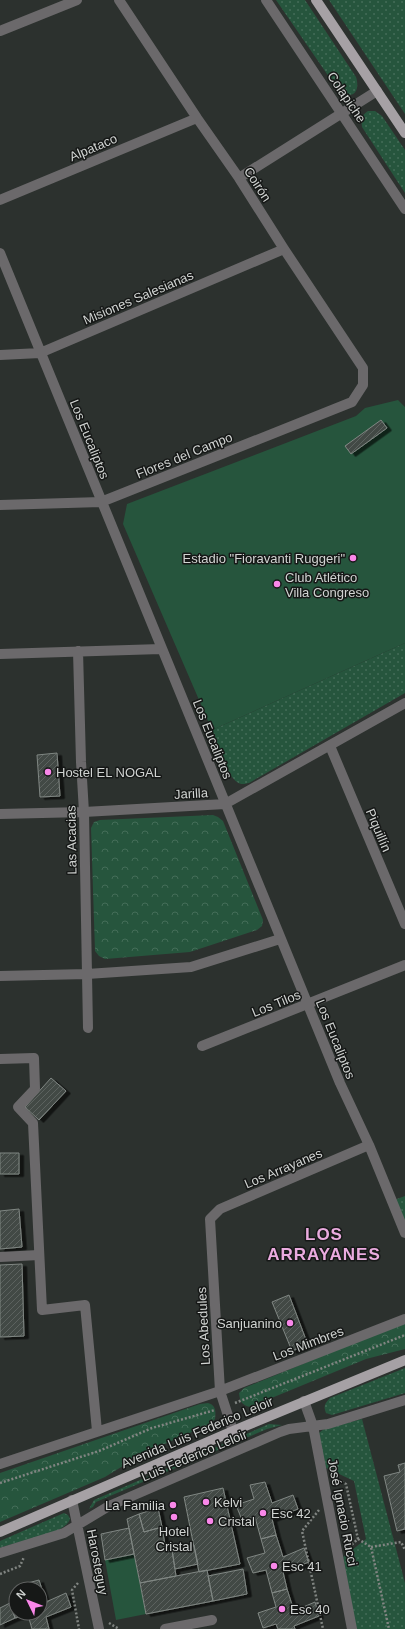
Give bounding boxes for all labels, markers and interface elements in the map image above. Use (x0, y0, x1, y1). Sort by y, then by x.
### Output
street label: Colapiche (324, 69, 369, 125)
street label: Alpataco (67, 131, 119, 164)
street label: Coirón (241, 164, 274, 204)
street label: Misiones Salesianas (81, 267, 196, 328)
street label: Los Eucaliptos (67, 397, 113, 482)
street label: Flores del Campo (134, 429, 235, 482)
place label: Estadio "Fioravanti Ruggeri" (183, 551, 345, 566)
marker: Estadio "Fioravanti Ruggeri" (348, 553, 358, 563)
place label: Club Atlético Villa Congreso (285, 570, 369, 600)
marker: Club Atlético Villa Congreso (272, 579, 282, 589)
street label: Los Eucaliptos (190, 697, 236, 782)
place label: Hostel EL NOGAL (56, 765, 161, 780)
marker: Hostel EL NOGAL (43, 767, 53, 777)
street label: Jarilla (174, 785, 209, 802)
street label: Las Acacias (63, 805, 80, 875)
street label: Piquillín (363, 806, 394, 854)
street label: Los Tilos (250, 987, 303, 1020)
street label: Los Eucaliptos (313, 997, 359, 1082)
street label: Los Arrayanes (242, 1145, 325, 1192)
district label: LOS ARRAYANES (267, 1225, 381, 1264)
street label: Los Abedules (194, 1286, 213, 1365)
place label: Sanjuanino (217, 1316, 282, 1331)
marker: Sanjuanino (285, 1318, 295, 1328)
street label: Los Mimbres (271, 1323, 346, 1364)
street label: Avenida Luis Federico Leloir (119, 1393, 275, 1471)
street label: Luis Federico Leloir (139, 1426, 249, 1484)
street label: José Ignacio Rucci (325, 1457, 360, 1567)
place label: Kelvi (214, 1495, 242, 1510)
marker: Kelvi (201, 1497, 211, 1507)
place label: La Familia (105, 1498, 166, 1513)
marker: La Familia (168, 1500, 178, 1510)
place label: Esc 42 (271, 1506, 311, 1521)
marker: Esc 42 (258, 1508, 268, 1518)
marker: Hotel Cristal (169, 1512, 179, 1522)
place label: Cristal (218, 1514, 255, 1529)
marker: Cristal (205, 1516, 215, 1526)
place label: Hotel Cristal (156, 1524, 193, 1554)
street label: Harosteguy (84, 1528, 111, 1597)
place label: Esc 41 (282, 1559, 322, 1574)
marker: Esc 41 (269, 1561, 279, 1571)
north arrow (8, 1581, 48, 1621)
text: N (14, 1587, 28, 1601)
place label: Esc 40 (290, 1602, 330, 1617)
marker: Esc 40 (277, 1604, 287, 1614)

